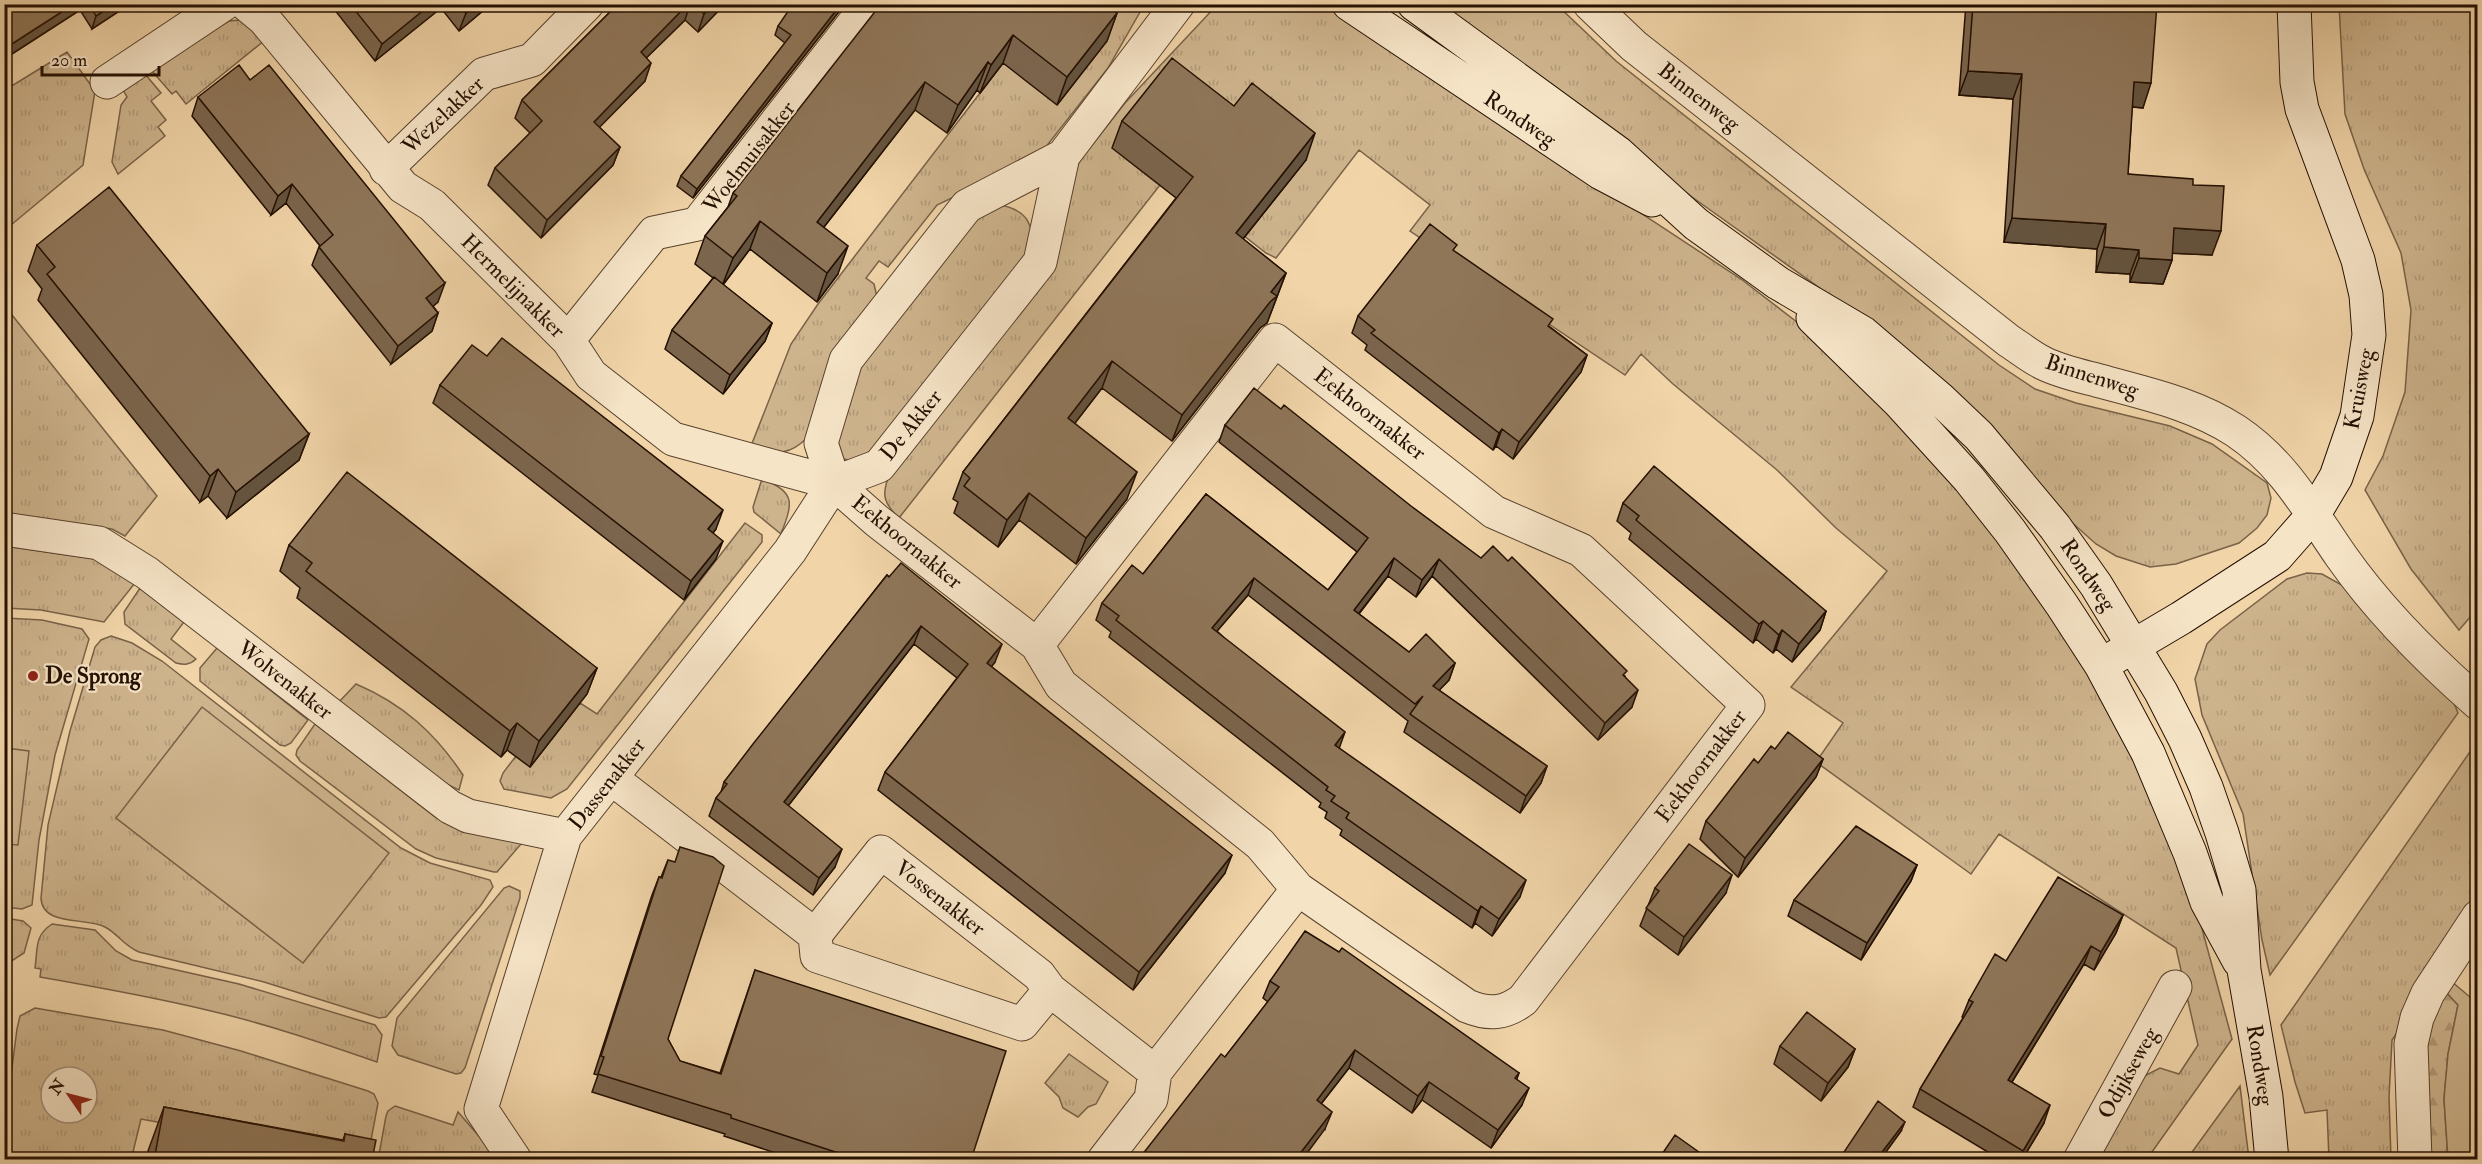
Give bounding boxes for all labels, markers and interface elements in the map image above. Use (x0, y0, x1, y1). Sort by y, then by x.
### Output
scale bar (42, 39, 159, 77)
text: 20 m (51, 49, 87, 72)
street label: Binnenweg (1652, 56, 1747, 138)
street label: Wezelakker (395, 69, 490, 161)
street label: Rondweg (1478, 85, 1563, 154)
street label: Woelmuisakker (696, 95, 802, 219)
street label: Hermelijnakker (455, 228, 572, 345)
street label: Kruisweg (2337, 345, 2381, 432)
street label: Binnenweg (2042, 348, 2143, 405)
street label: Eekhoornakker (1308, 361, 1432, 467)
street label: De Akker (874, 383, 949, 466)
street label: Eekhoornakker (846, 489, 969, 596)
street label: Rondweg (2054, 533, 2123, 618)
street label: Wolvenakker (231, 633, 339, 726)
place label: De Sprong (45, 662, 142, 691)
marker: De Sprong (26, 669, 40, 683)
street label: Eekhoornakker (1649, 703, 1753, 828)
street label: Dassenakker (562, 732, 652, 836)
street label: Vossenakker (889, 854, 991, 942)
street label: Odijkseweg (2091, 1021, 2165, 1124)
street label: Rondweg (2240, 1023, 2280, 1109)
north arrow (39, 1065, 99, 1125)
text: N (45, 1075, 70, 1099)

